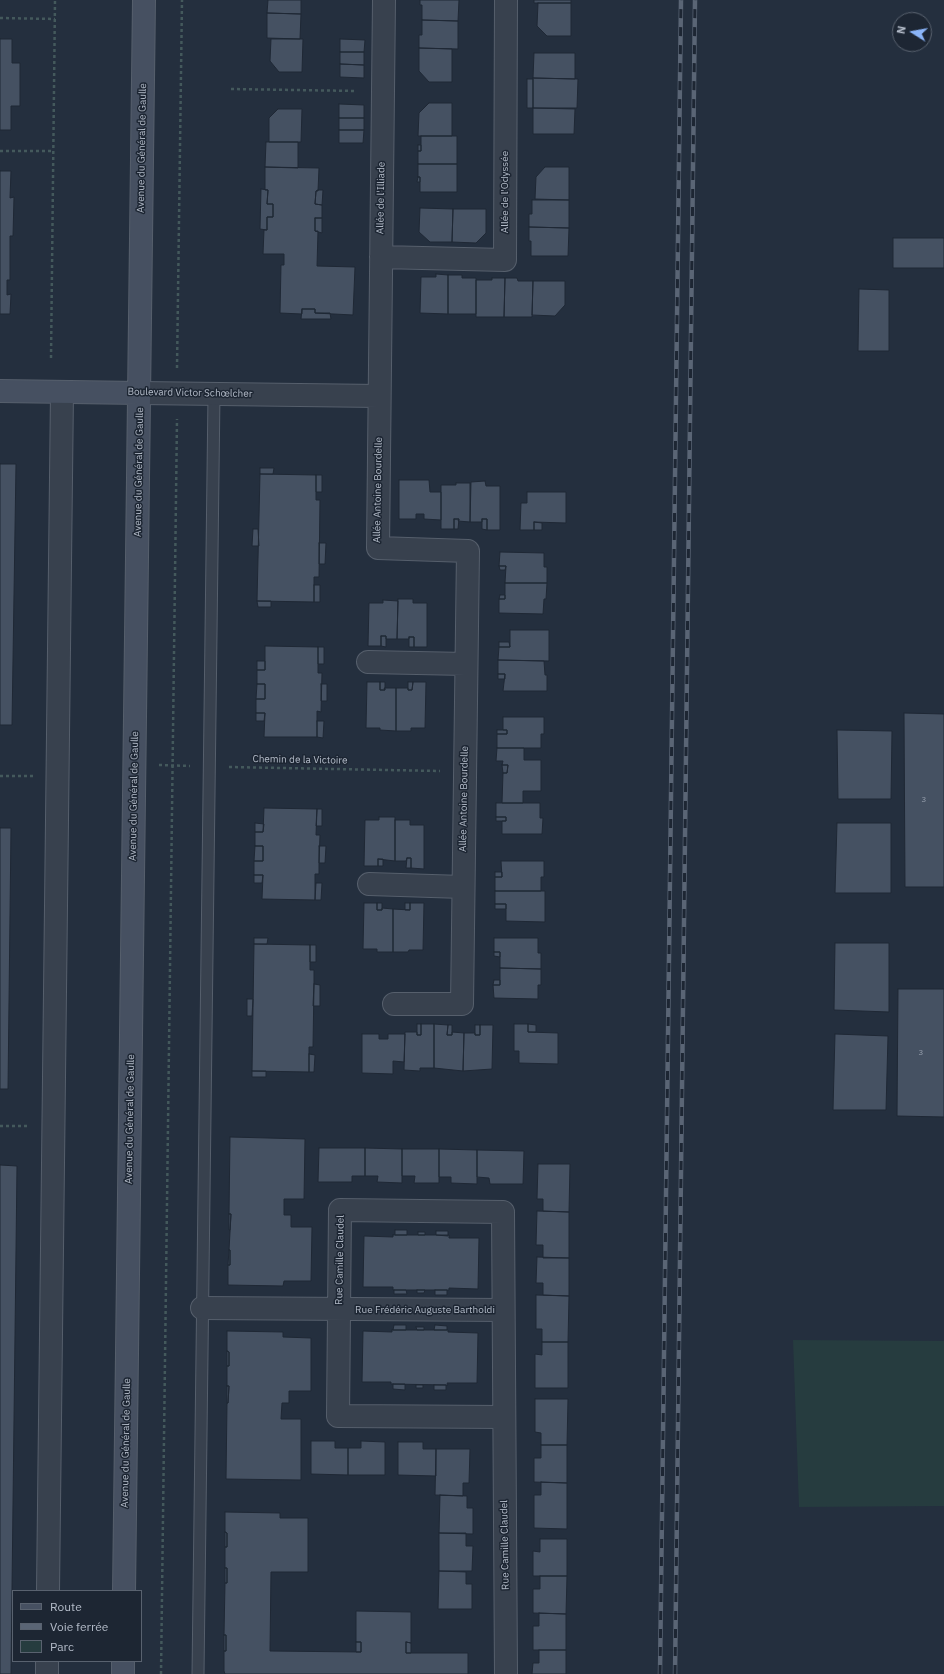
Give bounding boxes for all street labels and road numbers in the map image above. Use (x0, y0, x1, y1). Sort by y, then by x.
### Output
street label: Avenue du Général de Gaulle (135, 83, 149, 213)
street label: Allée de l'Odyssée (499, 151, 511, 233)
street label: Allée de l'Illiade (374, 162, 388, 234)
street label: Boulevard Victor Schœlcher (127, 386, 253, 400)
street label: Avenue du Général de Gaulle (132, 407, 146, 537)
street label: Allée Antoine Bourdelle (371, 437, 385, 543)
street label: Avenue du Général de Gaulle (127, 731, 141, 861)
street label: Allée Antoine Bourdelle (457, 746, 471, 852)
street label: Chemin de la Victoire (252, 753, 348, 767)
street label: Avenue du Général de Gaulle (123, 1054, 137, 1184)
street label: Rue Camille Claudel (333, 1215, 347, 1305)
street label: Rue Frédéric Auguste Bartholdi (355, 1304, 495, 1316)
street label: Avenue du Général de Gaulle (119, 1378, 133, 1508)
street label: Rue Camille Claudel (498, 1500, 512, 1590)

